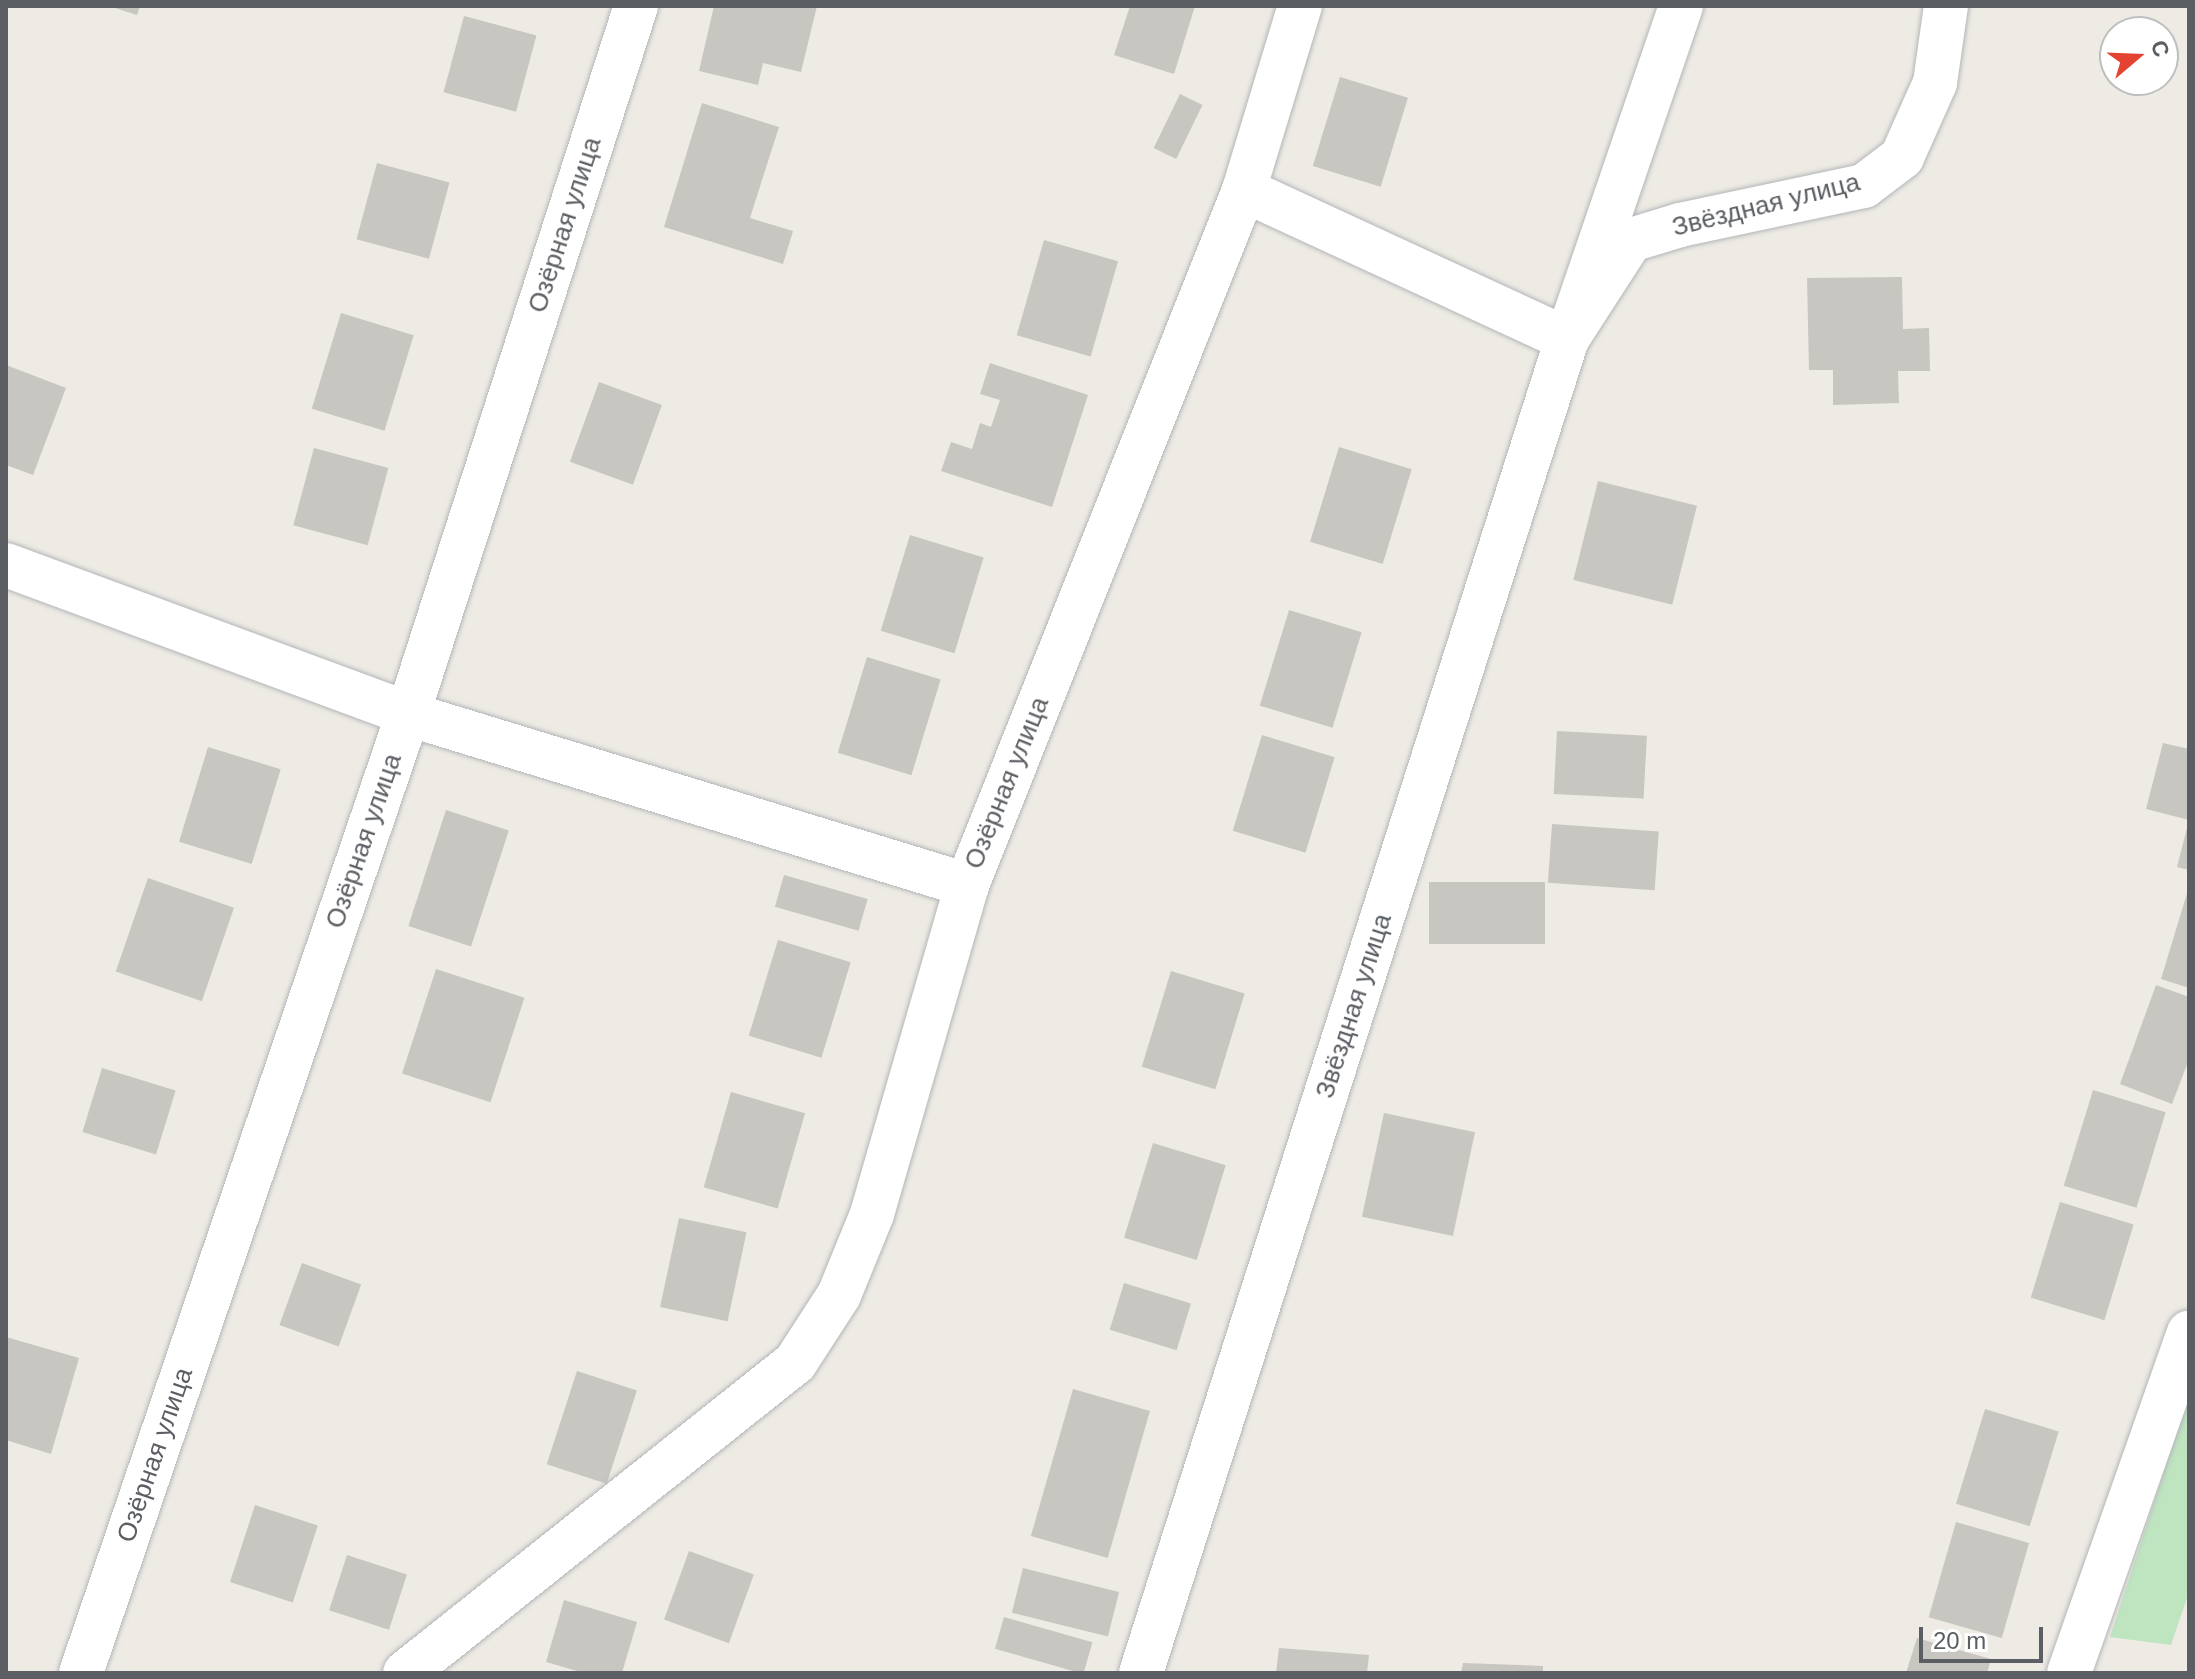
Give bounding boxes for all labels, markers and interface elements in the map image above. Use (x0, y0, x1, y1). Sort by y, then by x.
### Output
north arrow (2099, 16, 2179, 96)
text: С (2146, 37, 2175, 60)
street label: Озёрная улица (522, 133, 608, 317)
street label: Звёздная улица (1669, 167, 1863, 243)
street label: Озёрная улица (958, 692, 1056, 874)
street label: Озёрная улица (320, 750, 408, 932)
street label: Звёздная улица (1309, 910, 1399, 1102)
street label: Озёрная улица (111, 1364, 199, 1546)
scale bar (1923, 1611, 2047, 1661)
text: 20 m (1933, 1627, 1986, 1654)

